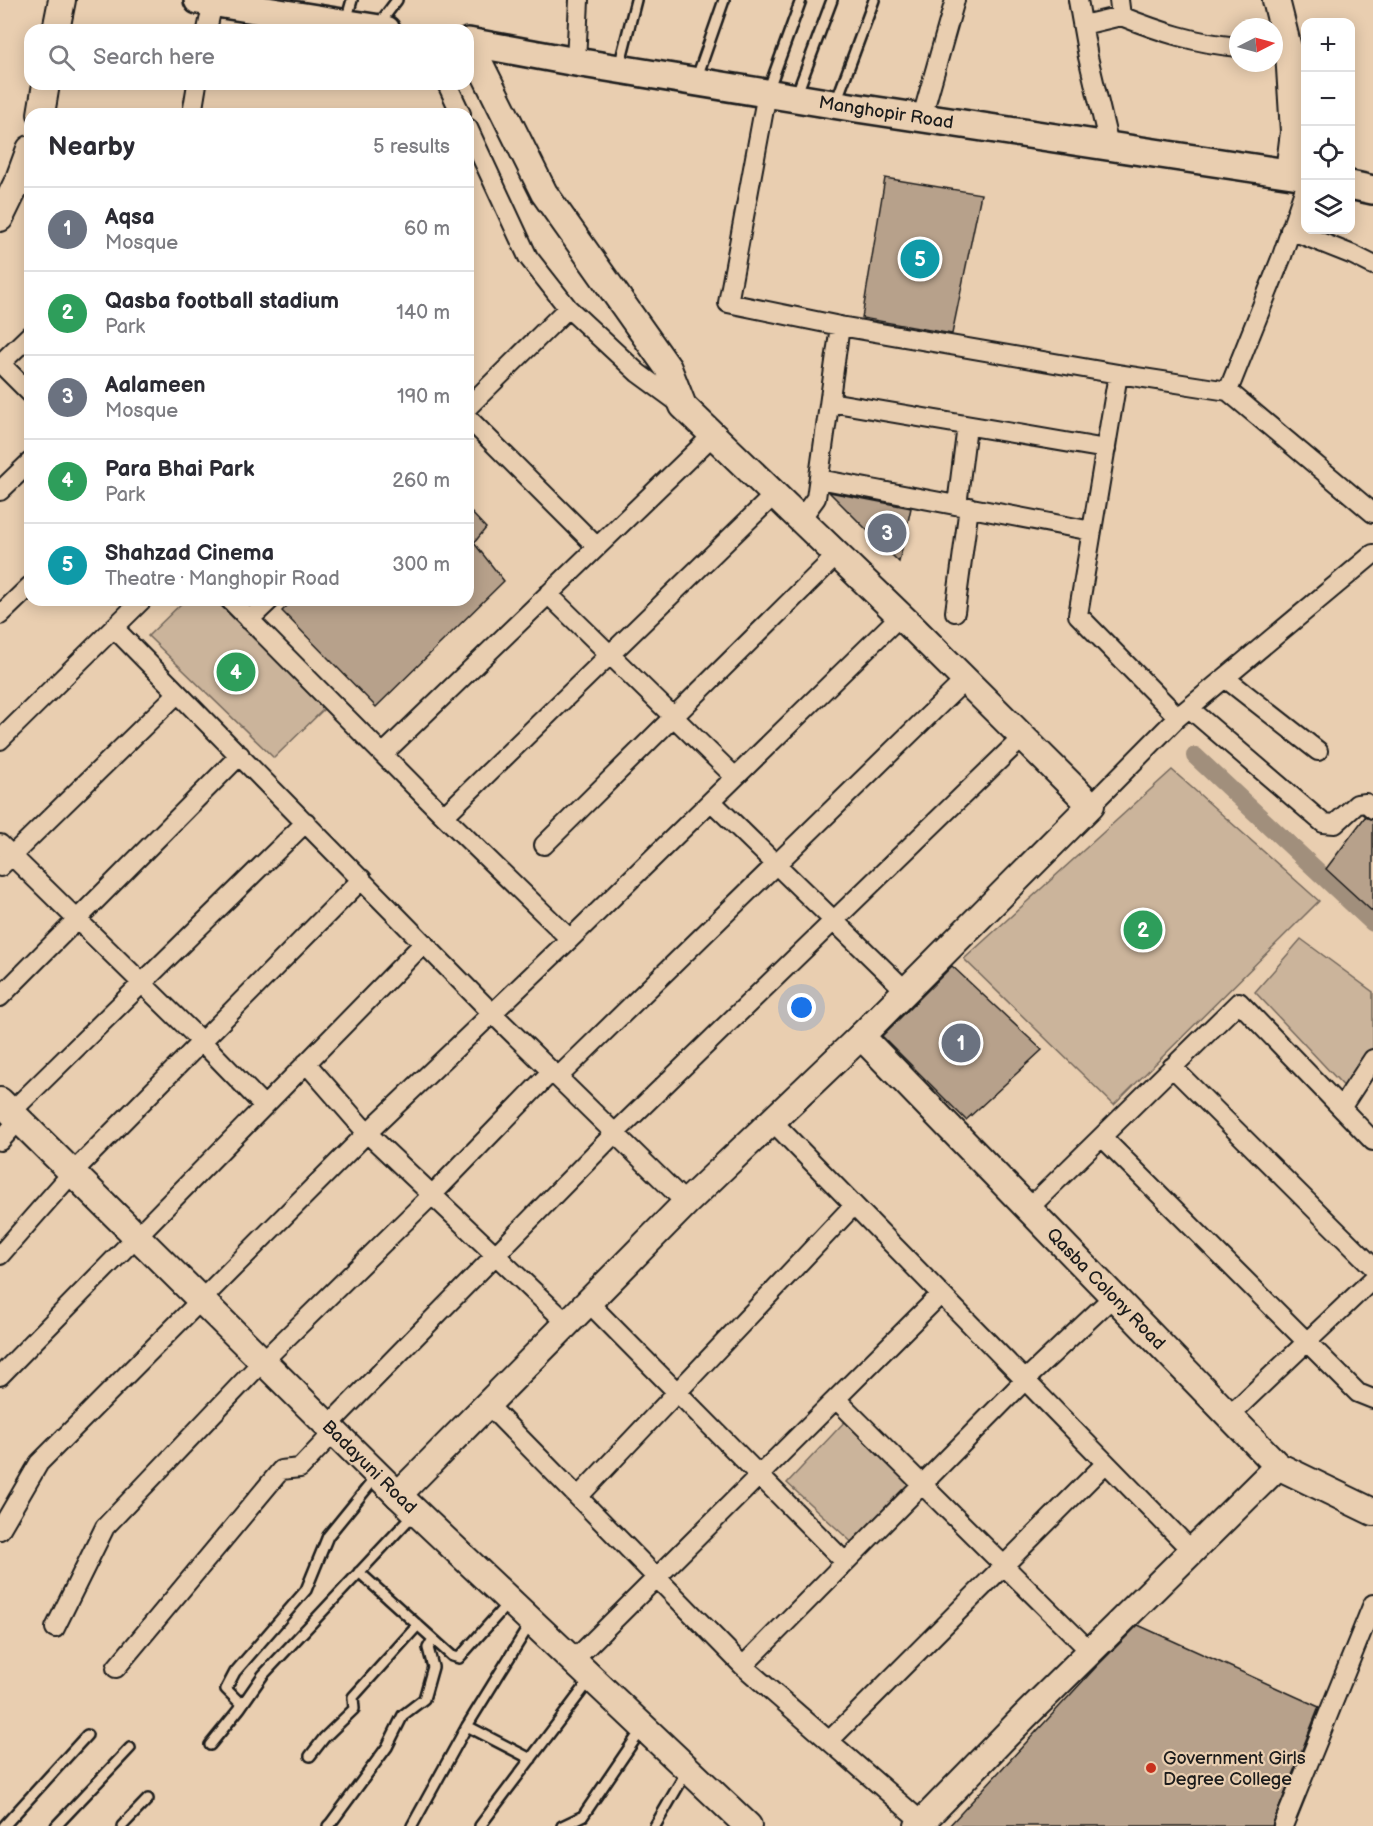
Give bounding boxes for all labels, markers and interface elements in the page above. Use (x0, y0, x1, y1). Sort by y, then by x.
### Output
north arrow (1229, 18, 1283, 72)
map controls (1301, 18, 1355, 234)
button: + (1301, 18, 1355, 72)
search box (24, 24, 474, 90)
icon: search (45, 41, 78, 74)
text: Search here (93, 44, 215, 71)
button: − (1301, 72, 1355, 126)
street label: Manghopir Road (817, 91, 955, 133)
button: locate (1301, 126, 1355, 180)
text: Nearby (48, 132, 135, 163)
text: 5 results (373, 135, 450, 159)
button: layers (1301, 180, 1355, 234)
text: Aqsa (105, 204, 155, 231)
text: 1 (63, 217, 72, 241)
text: 60 m (404, 217, 450, 241)
text: Mosque (105, 231, 178, 255)
pin: 5 (900, 236, 940, 282)
text: Qasba football stadium (105, 288, 339, 315)
text: 2 (62, 301, 73, 325)
text: 140 m (396, 301, 450, 325)
text: Park (105, 315, 145, 339)
text: Aalameen (105, 372, 206, 399)
text: 3 (62, 385, 73, 409)
text: 190 m (397, 385, 450, 409)
text: Mosque (105, 399, 178, 423)
text: Para Bhai Park (105, 456, 254, 483)
text: 4 (62, 469, 73, 493)
text: 260 m (392, 469, 450, 493)
text: Park (105, 483, 145, 507)
pin: 3 (868, 510, 906, 556)
text: Shahzad Cinema (105, 540, 274, 567)
text: 5 (62, 553, 73, 577)
text: 300 m (392, 553, 450, 577)
text: Theatre · Manghopir Road (105, 567, 340, 591)
pin: 4 (216, 650, 256, 694)
pin: 2 (1124, 908, 1162, 952)
your location (787, 993, 816, 1022)
pin: 1 (942, 1020, 980, 1066)
street label: Qasba Colony Road (1042, 1224, 1170, 1354)
street label: Badayuni Road (318, 1416, 421, 1518)
place label: Government Girls Degree College (1163, 1748, 1306, 1790)
marker: Government Girls Degree College (1144, 1761, 1158, 1775)

